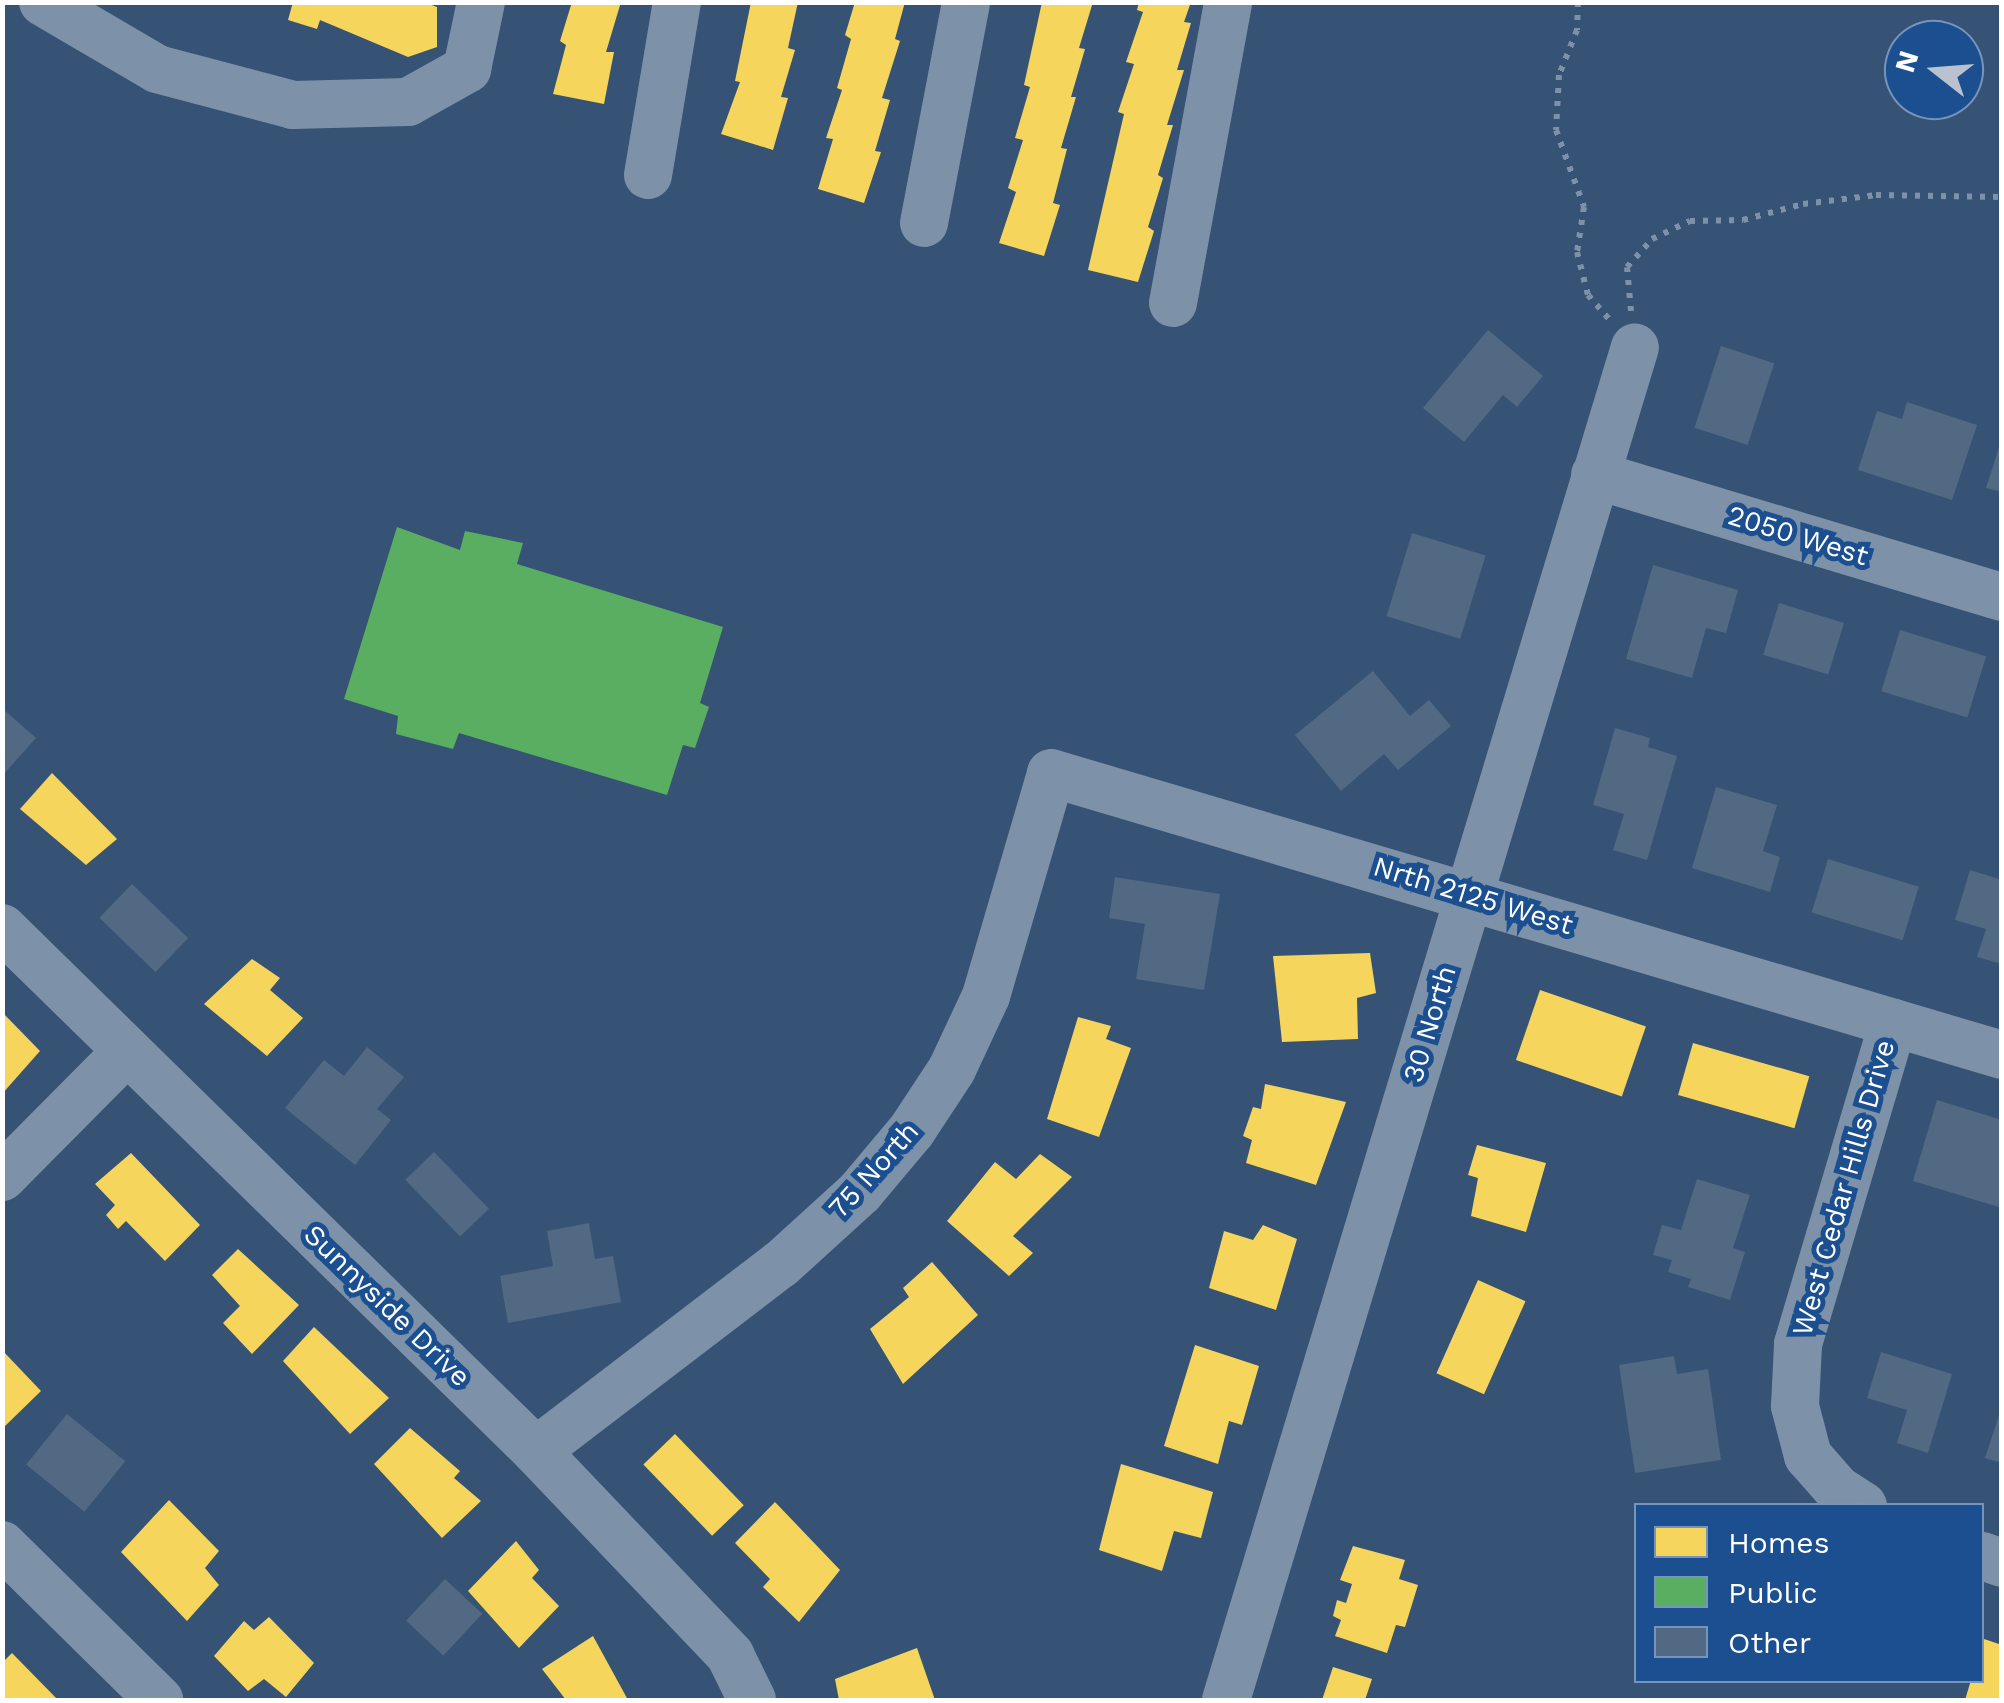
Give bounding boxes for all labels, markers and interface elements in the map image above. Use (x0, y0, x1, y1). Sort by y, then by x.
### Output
north arrow (1884, 20, 1984, 120)
text: N (1888, 47, 1926, 76)
street label: 2050 West (1723, 499, 1873, 573)
street label: Nrth 2125 West (1369, 850, 1577, 942)
street label: 30 North (1396, 962, 1464, 1086)
street label: West Cedar Hills Drive (1786, 1036, 1902, 1340)
street label: 75 North (822, 1115, 926, 1225)
street label: Sunnyside Drive (297, 1218, 477, 1394)
legend (1634, 1503, 1984, 1683)
text: Homes (1728, 1525, 1830, 1560)
text: Public (1728, 1575, 1818, 1610)
text: Other (1728, 1625, 1811, 1660)

